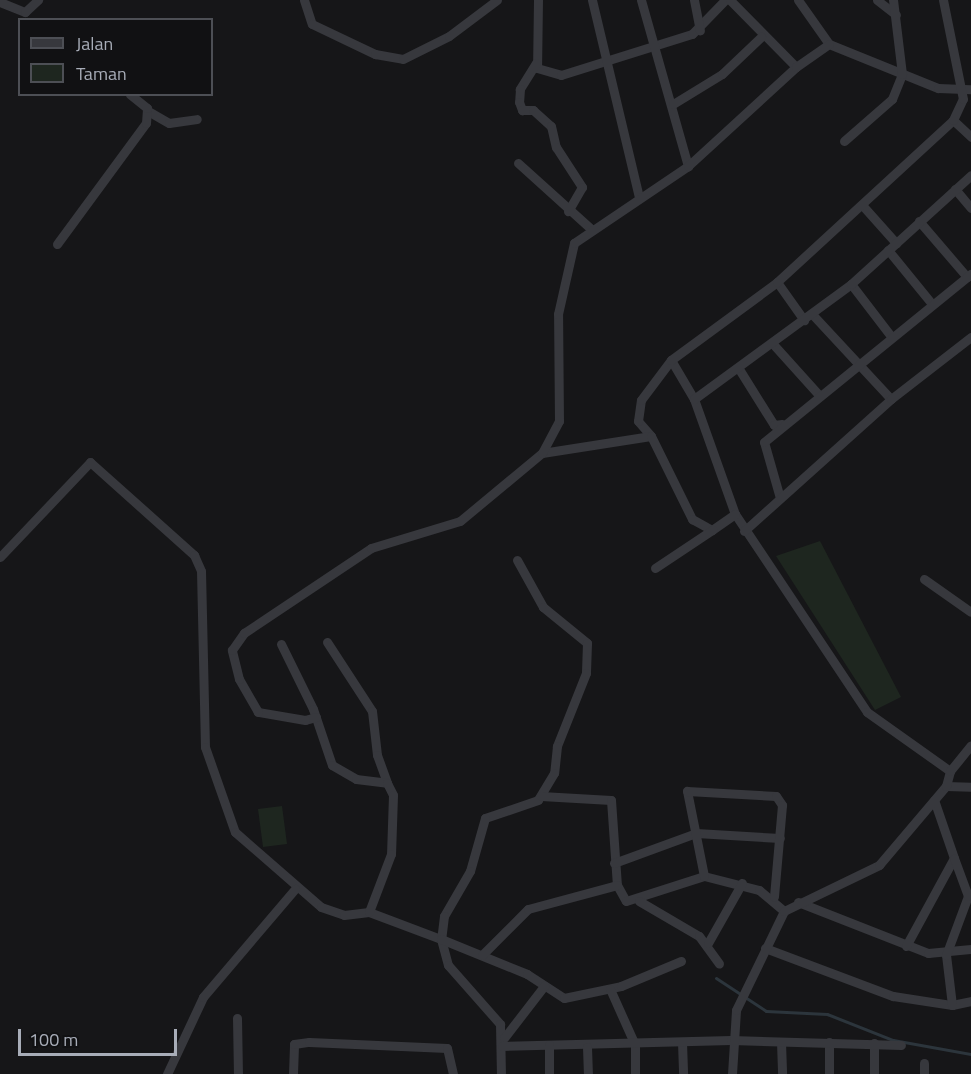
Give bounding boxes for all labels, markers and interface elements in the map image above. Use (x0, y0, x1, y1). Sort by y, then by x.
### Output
legend (18, 18, 213, 96)
text: Jalan (76, 30, 113, 57)
text: Taman (76, 60, 127, 87)
scale bar (21, 1017, 180, 1055)
text: 100 m (29, 1026, 78, 1053)

